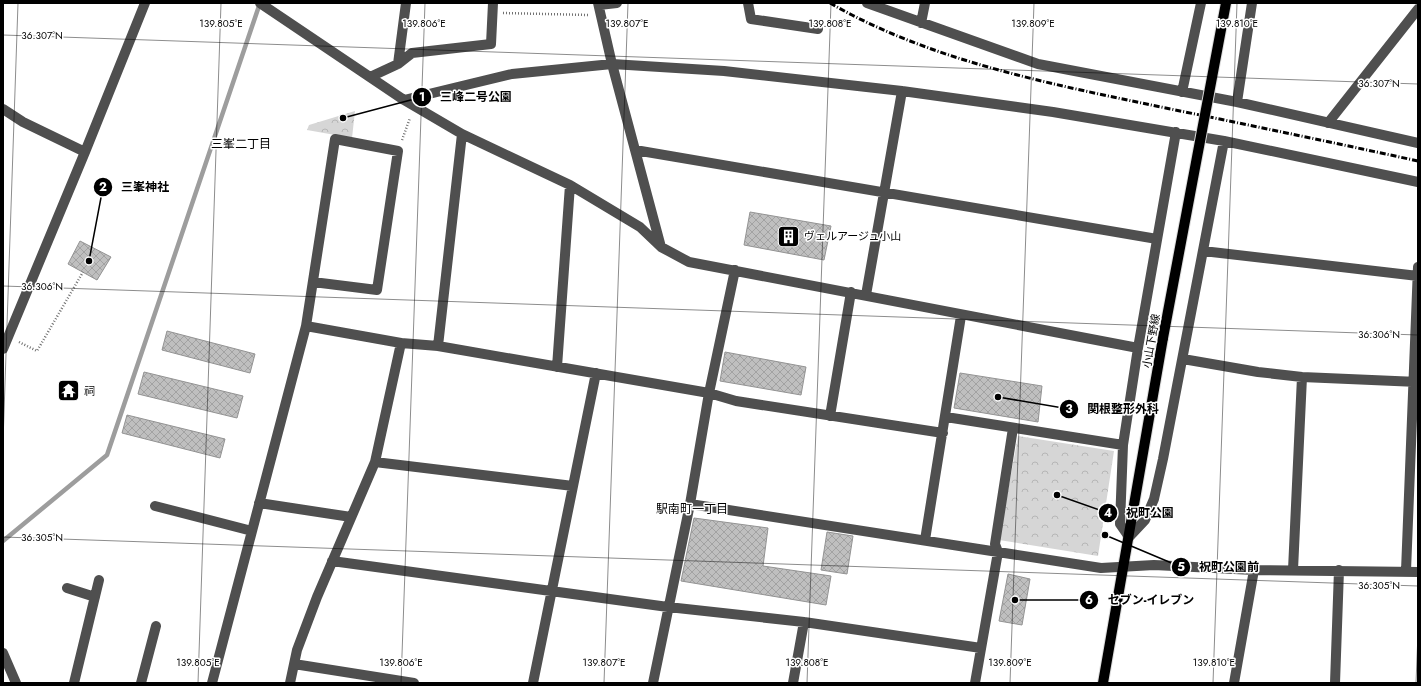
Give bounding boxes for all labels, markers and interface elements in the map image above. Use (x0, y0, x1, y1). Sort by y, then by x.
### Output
text: 139.805°E (199, 16, 243, 31)
text: 139.806°E (402, 16, 446, 31)
text: 139.807°E (605, 16, 649, 31)
text: 139.808°E (808, 16, 852, 31)
text: 139.809°E (1011, 16, 1055, 31)
text: 139.810°E (1216, 16, 1258, 31)
text: 36.307°N (21, 28, 63, 43)
text: 36.307°N (1358, 76, 1400, 91)
callout: 三峰二号公園 (412, 85, 520, 109)
text: 1 (419, 88, 425, 106)
text: 三峰二号公園 (440, 88, 512, 106)
district label: 三峯二丁目 (211, 135, 271, 153)
callout: 三峯神社 (93, 175, 177, 199)
text: 2 (99, 178, 107, 196)
text: 三峯神社 (121, 178, 169, 196)
building icon: ヴェルアージュ小山 (775, 223, 801, 249)
place label: ヴェルアージュ小山 (804, 228, 901, 244)
text: 36.306°N (21, 279, 63, 294)
street label: 小山下野線 (1138, 313, 1164, 369)
text: 36.306°N (1358, 327, 1400, 342)
temple icon: 祠 (55, 378, 81, 404)
place label: 祠 (84, 383, 95, 399)
callout: 関根整形外科 (1059, 397, 1167, 421)
text: 3 (1065, 400, 1073, 418)
text: 関根整形外科 (1087, 400, 1159, 418)
district label: 駅南町一丁目 (656, 500, 728, 518)
callout: 祝町公園 (1098, 501, 1182, 525)
text: 4 (1104, 504, 1112, 522)
text: 祝町公園 (1126, 504, 1174, 522)
text: 36.305°N (21, 530, 63, 545)
callout: 祝町公園前 (1171, 555, 1267, 579)
text: 5 (1177, 558, 1185, 576)
text: 祝町公園前 (1199, 558, 1259, 576)
text: 36.305°N (1358, 578, 1400, 593)
callout: セブン-イレブン (1079, 588, 1202, 612)
text: 6 (1085, 591, 1093, 609)
text: セブン-イレブン (1108, 591, 1194, 609)
text: 139.805°E (176, 655, 220, 670)
text: 139.806°E (379, 655, 423, 670)
text: 139.807°E (582, 655, 626, 670)
text: 139.808°E (785, 655, 829, 670)
text: 139.809°E (988, 655, 1032, 670)
text: 139.810°E (1193, 655, 1235, 670)

